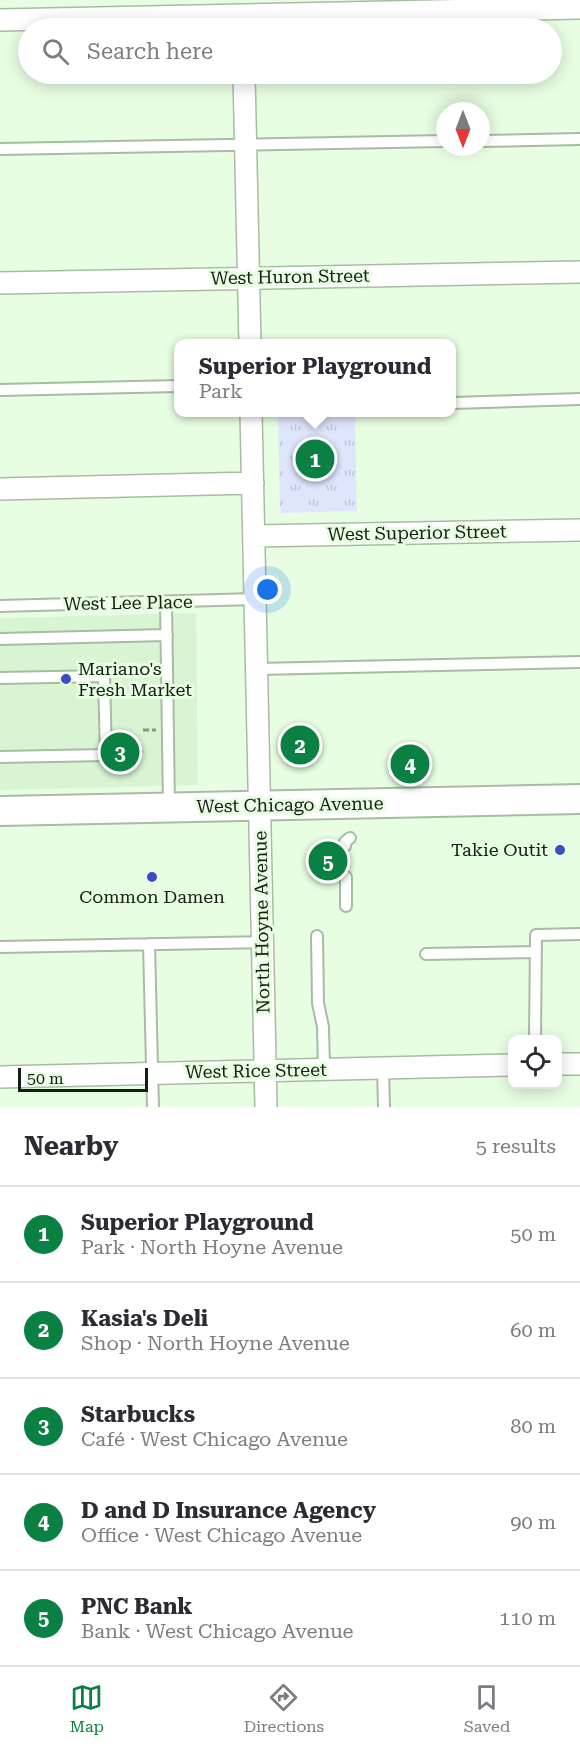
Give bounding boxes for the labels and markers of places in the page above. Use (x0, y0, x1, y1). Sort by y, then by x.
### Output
pin: 1 (296, 436, 334, 482)
place label: Mariano's Fresh Market (78, 658, 192, 700)
marker: Mariano's Fresh Market (59, 672, 73, 686)
pin: 2 (280, 722, 320, 768)
pin: 3 (100, 730, 140, 774)
pin: 4 (390, 742, 430, 786)
pin: 5 (308, 838, 348, 884)
place label: Takie Outit (451, 839, 548, 860)
marker: Takie Outit (553, 843, 567, 857)
marker: Common Damen (145, 870, 159, 884)
place label: Common Damen (79, 886, 225, 907)

